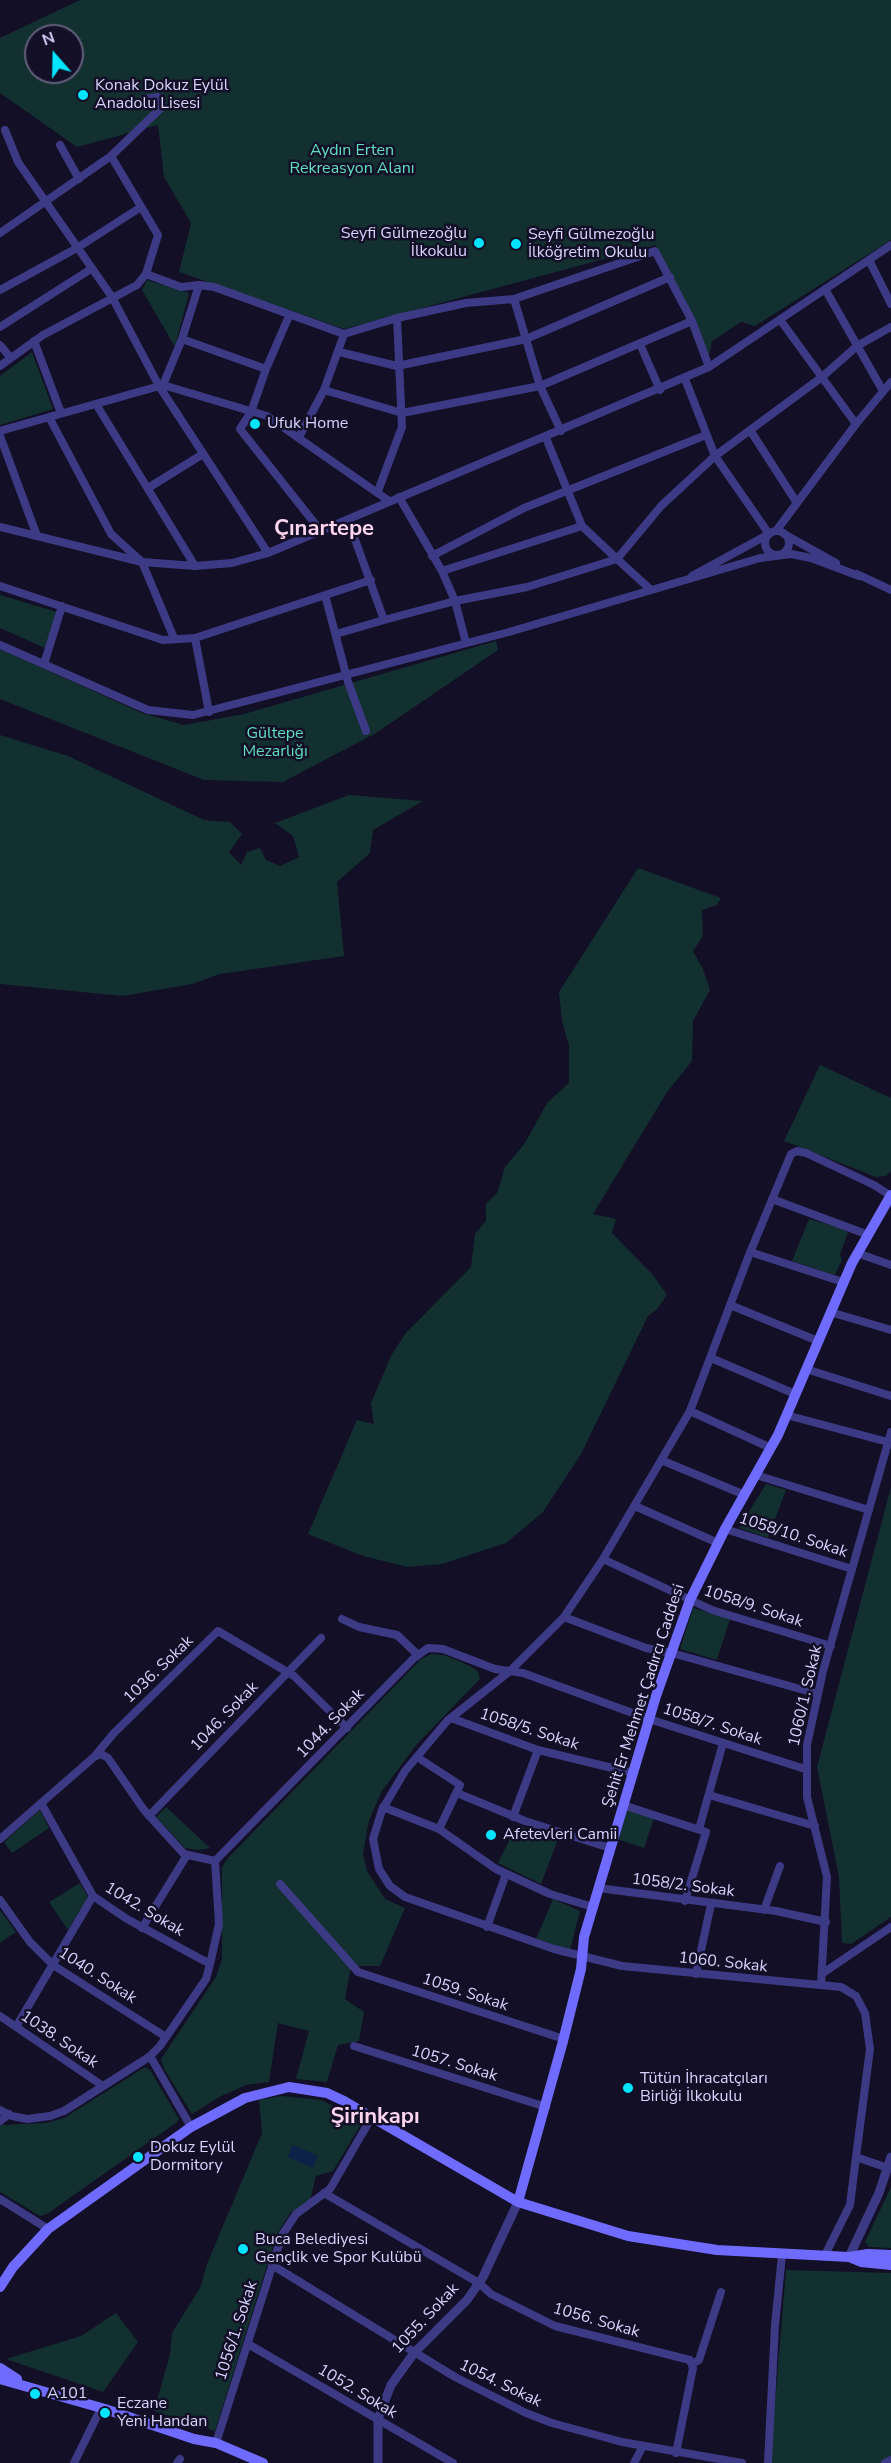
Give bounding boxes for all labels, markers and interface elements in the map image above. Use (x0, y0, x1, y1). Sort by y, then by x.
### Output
north arrow (24, 24, 84, 84)
text: N (39, 27, 58, 51)
place label: Konak Dokuz Eylül Anadolu Lisesi (95, 76, 229, 114)
marker: Konak Dokuz Eylül Anadolu Lisesi (76, 88, 90, 102)
park label: Aydın Erten Rekreasyon Alanı (289, 141, 415, 179)
place label: Seyfi Gülmezoğlu İlkokulu (341, 224, 467, 262)
place label: Seyfi Gülmezoğlu İlköğretim Okulu (528, 225, 654, 263)
marker: Seyfi Gülmezoğlu İlkokulu (472, 236, 486, 250)
marker: Seyfi Gülmezoğlu İlköğretim Okulu (509, 237, 523, 251)
place label: Ufuk Home (267, 414, 348, 434)
marker: Ufuk Home (248, 417, 262, 431)
district label: Çınartepe (274, 517, 374, 543)
park label: Gültepe Mezarlığı (242, 724, 308, 762)
street label: 1058/10. Sokak (736, 1509, 850, 1563)
street label: Şehit Er Mehmet Çadırcı Caddesi (599, 1582, 689, 1810)
street label: 1058/9. Sokak (701, 1582, 805, 1632)
street label: 1036. Sokak (120, 1632, 198, 1708)
street label: 1060/1. Sokak (785, 1643, 827, 1749)
street label: 1046. Sokak (187, 1678, 263, 1756)
street label: 1044. Sokak (293, 1685, 369, 1763)
street label: 1058/7. Sokak (660, 1700, 764, 1750)
street label: 1058/5. Sokak (477, 1705, 581, 1755)
place label: Afetevleri Camii (503, 1825, 617, 1845)
marker: Afetevleri Camii (484, 1828, 498, 1842)
street label: 1058/2. Sokak (631, 1870, 735, 1902)
street label: 1042. Sokak (101, 1879, 187, 1941)
street label: 1040. Sokak (54, 1944, 140, 2008)
street label: 1060. Sokak (678, 1949, 768, 1977)
street label: 1059. Sokak (420, 1970, 510, 2016)
street label: 1038. Sokak (17, 2007, 101, 2073)
street label: 1057. Sokak (408, 2042, 500, 2086)
place label: Tütün İhracatçıları Birliği İlkokulu (640, 2069, 768, 2107)
marker: Tütün İhracatçıları Birliği İlkokulu (621, 2081, 635, 2095)
district label: Şirinkapı (330, 2105, 420, 2131)
place label: Dokuz Eylül Dormitory (150, 2138, 235, 2176)
marker: Dokuz Eylül Dormitory (131, 2150, 145, 2164)
place label: Buca Belediyesi Gençlik ve Spor Kulübü (255, 2230, 422, 2268)
marker: Buca Belediyesi Gençlik ve Spor Kulübü (236, 2242, 250, 2256)
street label: 1056/1. Sokak (212, 2279, 262, 2383)
street label: 1055. Sokak (389, 2280, 463, 2358)
street label: 1056. Sokak (550, 2299, 642, 2343)
street label: 1054. Sokak (456, 2356, 544, 2412)
street label: 1052. Sokak (314, 2361, 400, 2423)
place label: A101 (47, 2384, 87, 2404)
marker: A101 (28, 2387, 42, 2401)
place label: Eczane Yeni Handan (117, 2394, 207, 2432)
marker: Eczane Yeni Handan (98, 2406, 112, 2420)

